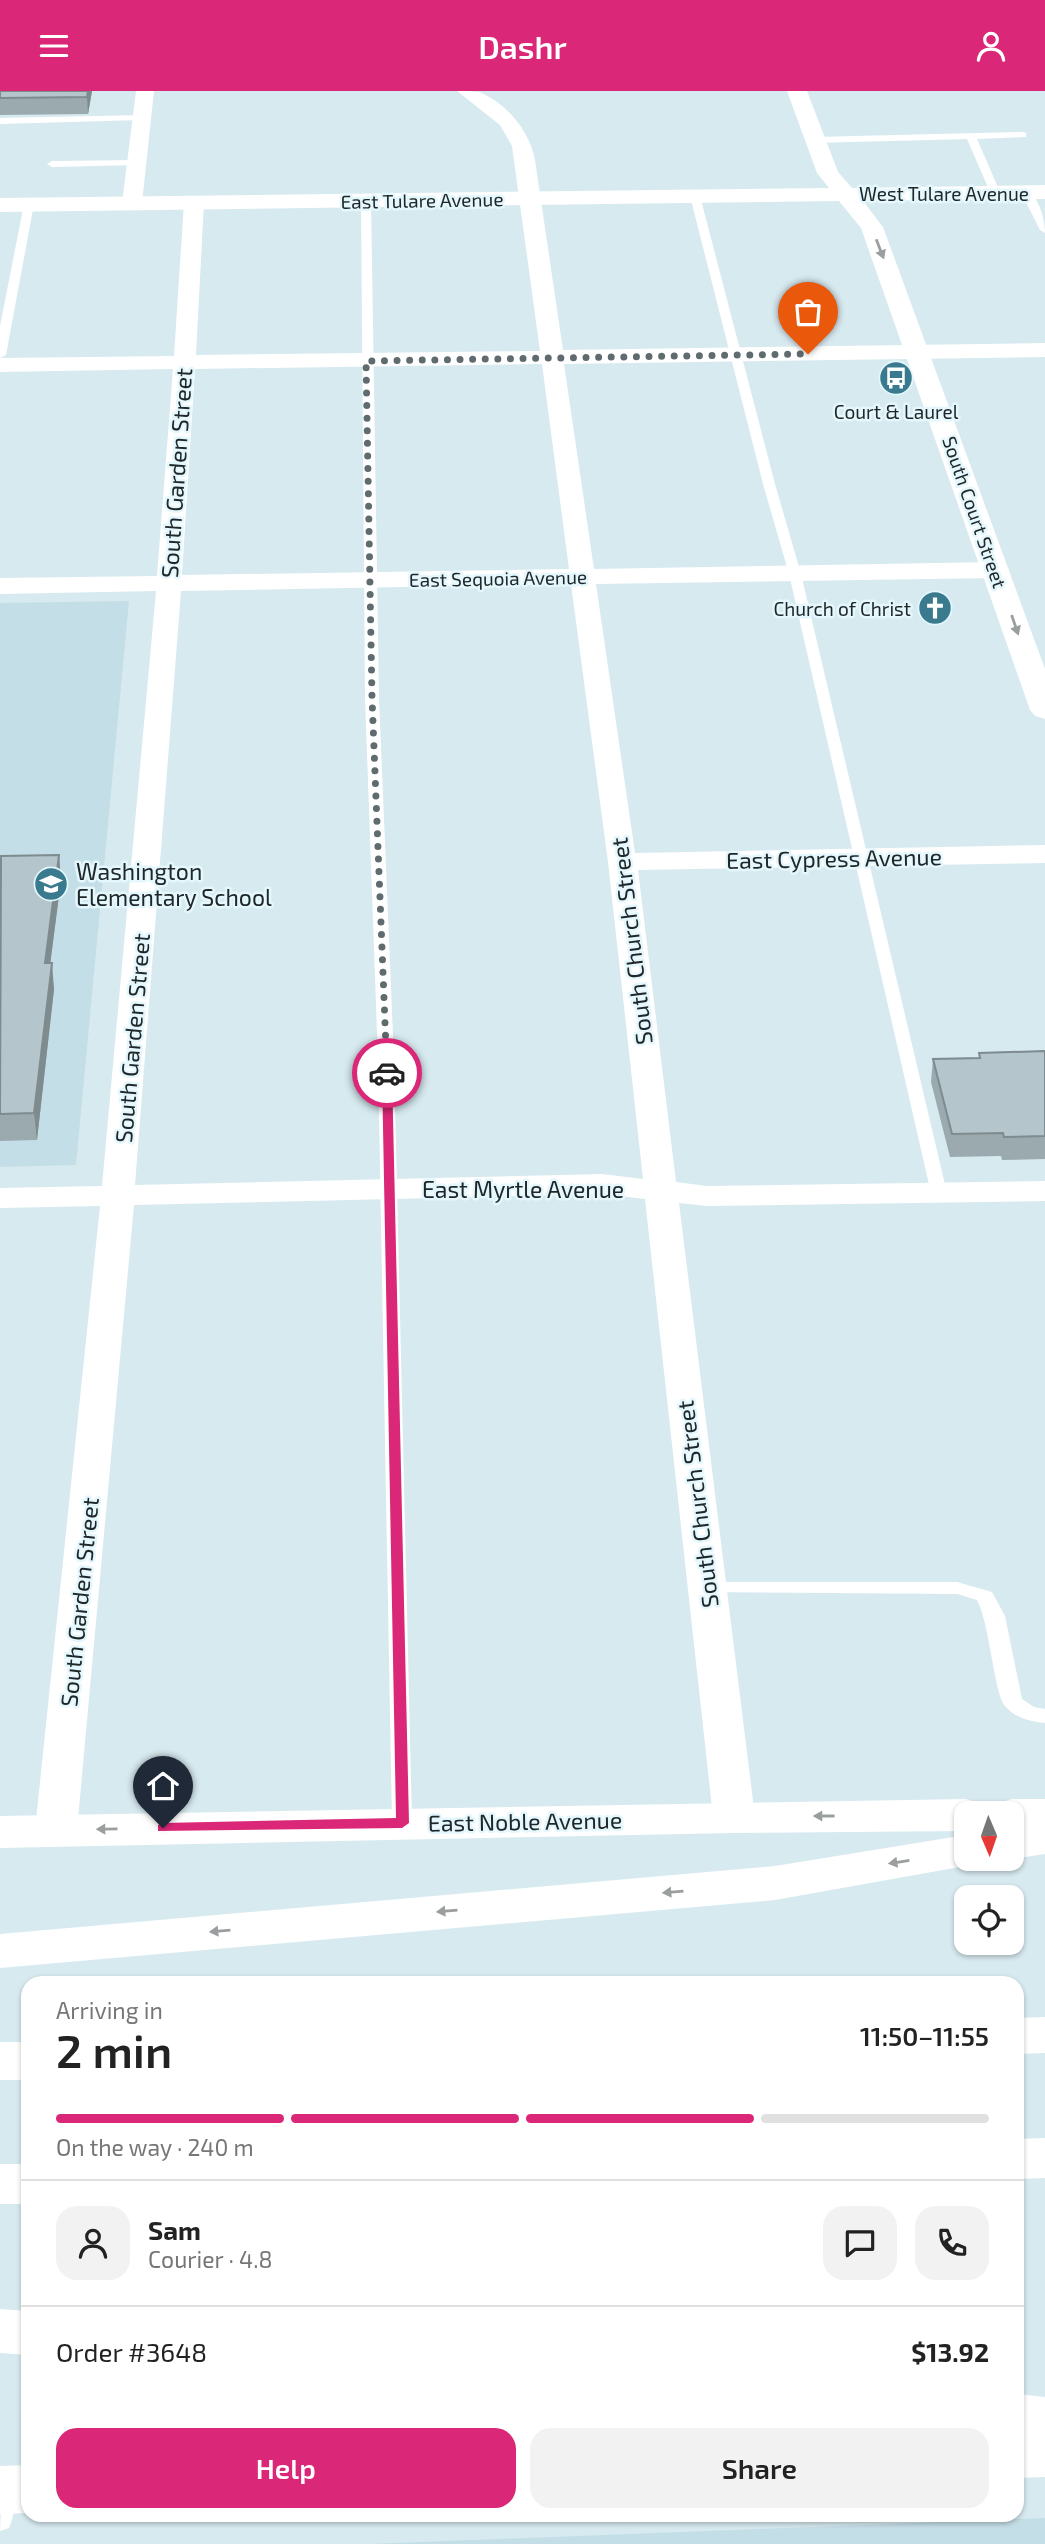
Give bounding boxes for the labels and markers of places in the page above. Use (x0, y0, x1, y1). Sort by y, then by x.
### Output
pin (778, 282, 838, 354)
bus stop icon: Court & Laurel (877, 359, 915, 397)
place label: Court & Laurel (834, 400, 959, 423)
church icon: Church of Christ (916, 589, 954, 627)
place label: Church of Christ (773, 597, 911, 620)
place label: Washington Elementary School (76, 857, 272, 911)
school or university icon: Washington Elementary School (32, 865, 70, 903)
pin (133, 1756, 193, 1828)

